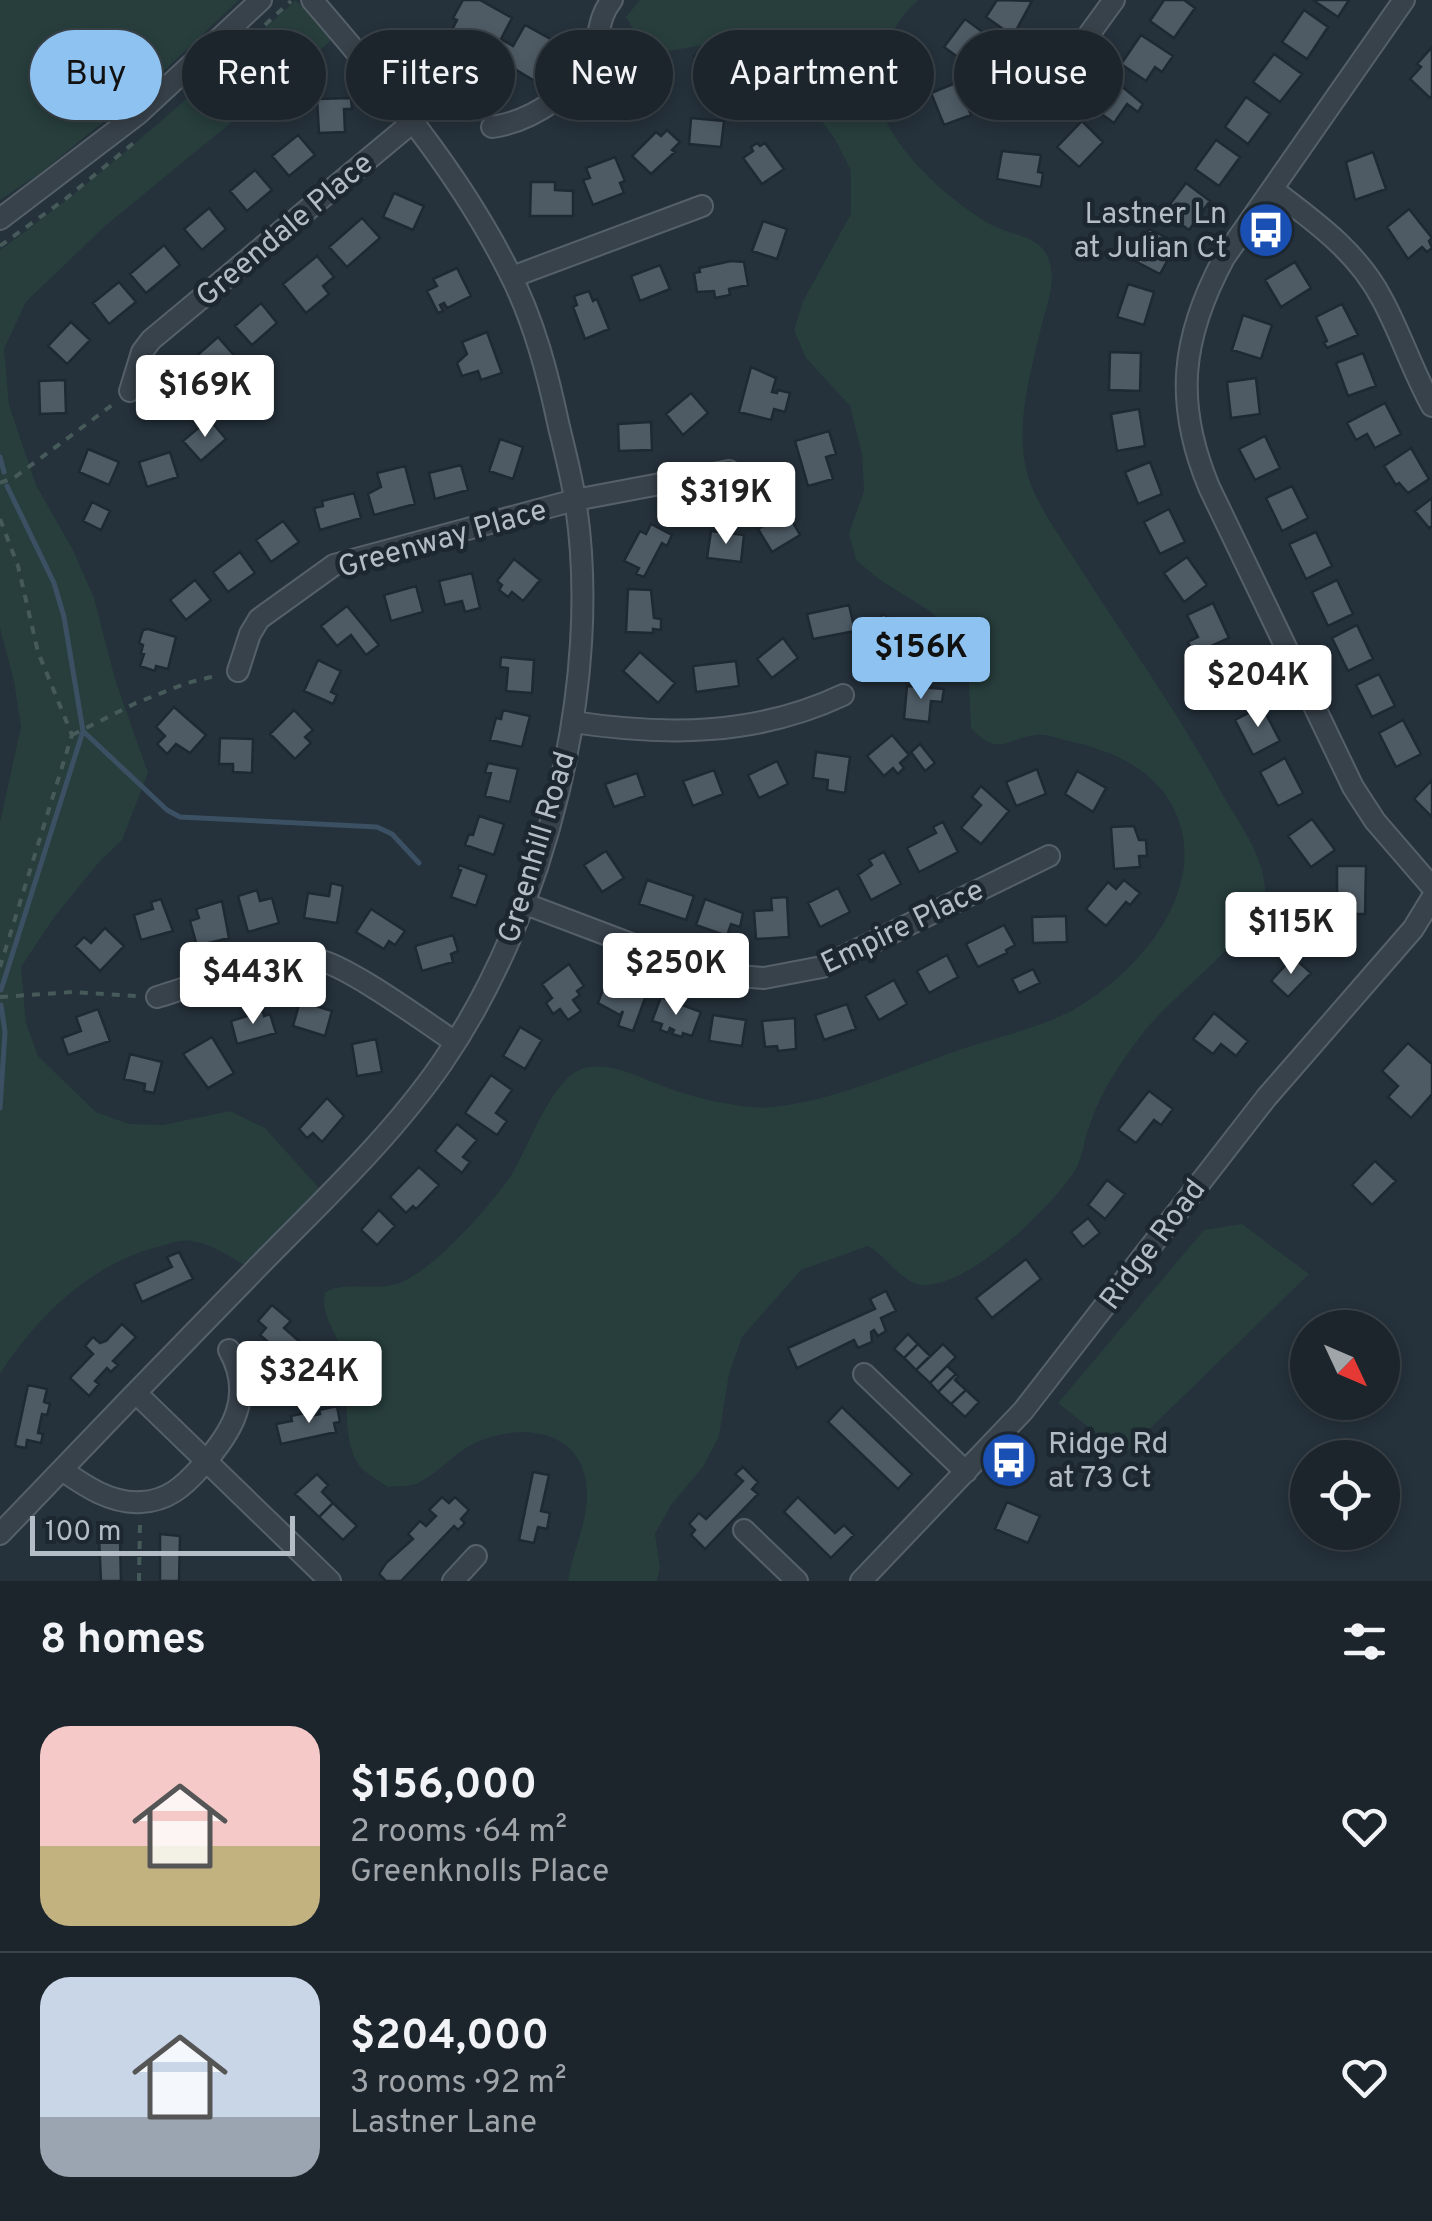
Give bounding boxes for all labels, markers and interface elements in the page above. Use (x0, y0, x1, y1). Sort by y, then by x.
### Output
chip: Buy (30, 30, 162, 120)
chip: Rent (182, 30, 326, 120)
chip: Filters (346, 30, 515, 120)
chip: New (535, 30, 673, 120)
chip: Apartment (693, 30, 934, 120)
chip: House (954, 30, 1123, 120)
street label: Greendale Place (189, 146, 382, 316)
place label: Lastner Ln at Julian Ct (1074, 197, 1227, 268)
bus stop icon: Lastner Ln at Julian Ct (1236, 200, 1296, 260)
pin: $169K (135, 355, 275, 440)
text: $169K (158, 367, 252, 407)
pin: $319K (656, 462, 796, 547)
text: $319K (679, 474, 773, 514)
street label: Greenway Place (334, 493, 551, 588)
pin: $156K (851, 617, 991, 702)
text: $156K (874, 629, 968, 669)
pin: $204K (1188, 645, 1328, 730)
text: $204K (1206, 657, 1310, 697)
street label: Greenhill Road (492, 747, 585, 948)
street label: Empire Place (816, 873, 991, 984)
pin: $115K (1221, 892, 1361, 977)
text: $115K (1247, 904, 1335, 944)
pin: $250K (606, 933, 746, 1018)
pin: $443K (183, 942, 323, 1027)
text: $250K (625, 945, 727, 985)
text: $443K (202, 954, 304, 994)
street label: Ridge Road (1093, 1173, 1215, 1318)
north arrow (1290, 1310, 1400, 1420)
map controls (1290, 1310, 1400, 1550)
pin: $324K (239, 1341, 379, 1426)
text: $324K (259, 1353, 359, 1393)
place label: Ridge Rd at 73 Ct (1048, 1427, 1168, 1498)
bus stop icon: Ridge Rd at 73 Ct (979, 1430, 1039, 1490)
button: locate (1290, 1440, 1400, 1550)
scale bar (30, 1511, 295, 1556)
text: 100 m (45, 1515, 121, 1551)
icon: filters (1337, 1614, 1392, 1669)
text: 8 homes (40, 1615, 206, 1668)
text: $156,000 (350, 1760, 537, 1813)
icon: home (120, 1766, 240, 1886)
icon: heart (1337, 1799, 1392, 1854)
text: 2 rooms · 64 m² (350, 1813, 567, 1853)
text: Greenknolls Place (350, 1853, 609, 1893)
text: $204,000 (350, 2011, 549, 2064)
icon: home (120, 2017, 240, 2137)
icon: heart (1337, 2050, 1392, 2105)
text: 3 rooms · 92 m² (350, 2064, 567, 2104)
text: Lastner Lane (350, 2104, 537, 2144)

